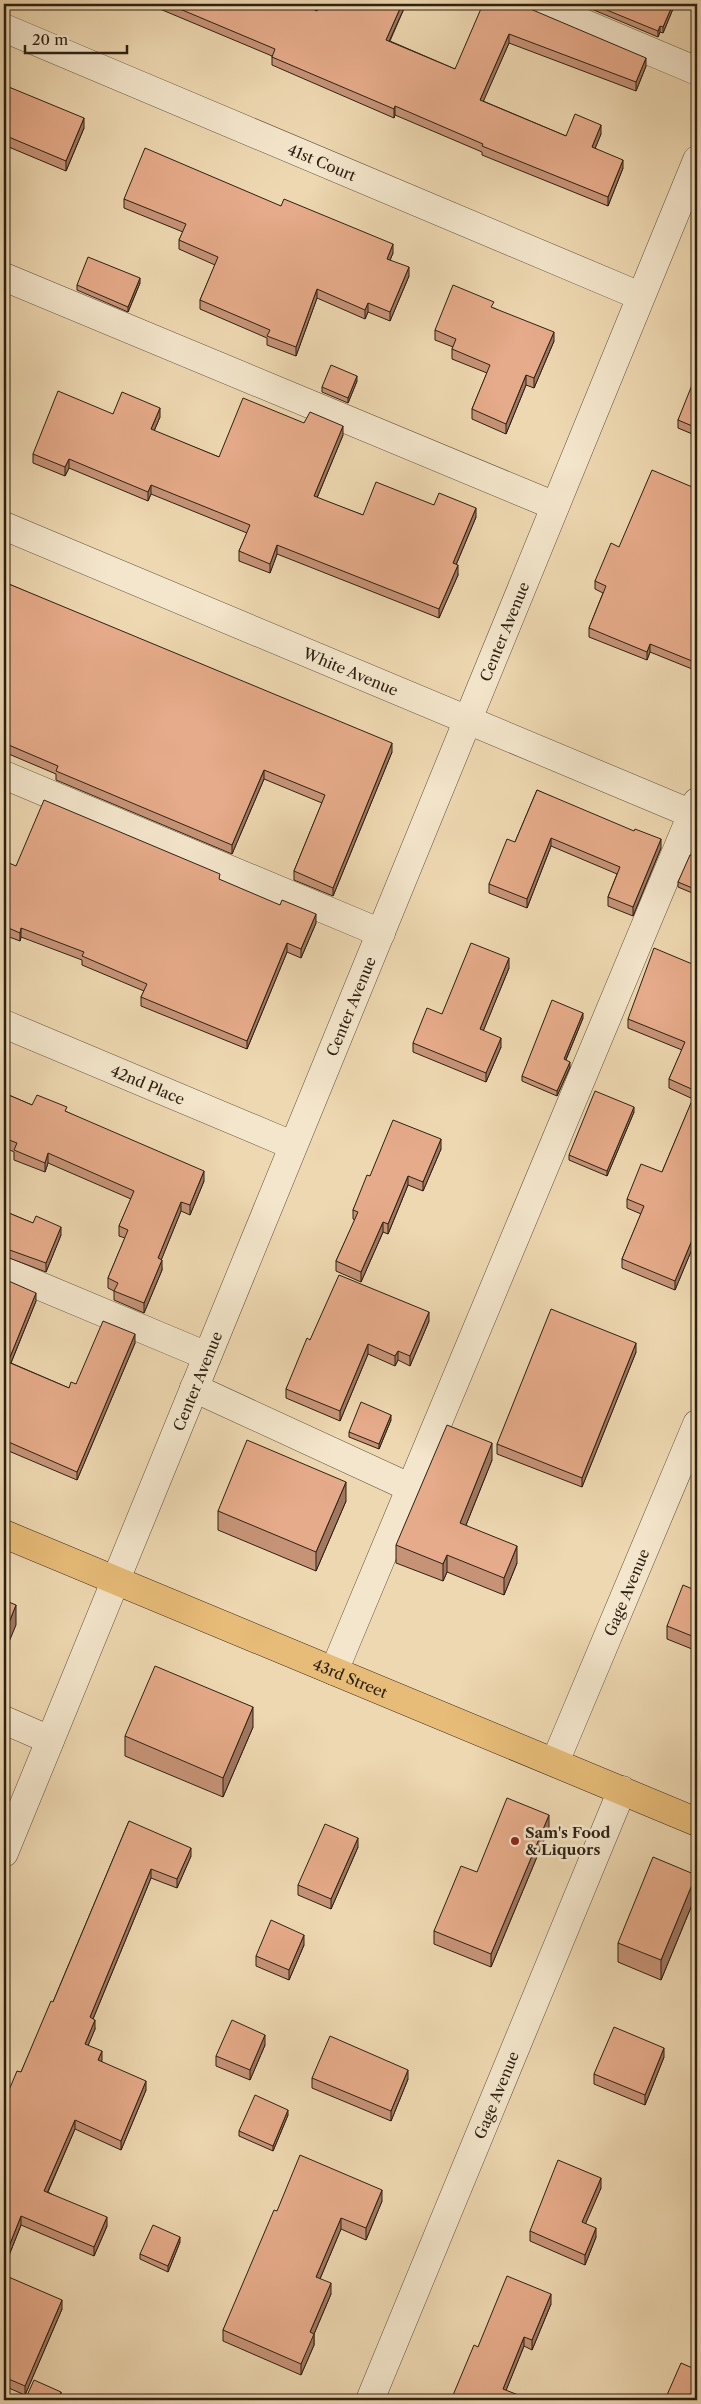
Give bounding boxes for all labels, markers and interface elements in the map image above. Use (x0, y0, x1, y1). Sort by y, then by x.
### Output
scale bar (25, 22, 128, 54)
text: 20 m (32, 30, 68, 49)
street label: 41st Court (285, 139, 360, 185)
street label: Center Avenue (475, 579, 533, 684)
street label: White Avenue (300, 642, 401, 699)
street label: Center Avenue (322, 954, 379, 1059)
street label: 42nd Place (108, 1060, 188, 1108)
street label: Center Avenue (168, 1328, 226, 1434)
street label: Gage Avenue (599, 1546, 653, 1639)
street label: 43rd Street (310, 1654, 391, 1702)
place label: Sam's Food & Liquors (525, 1823, 610, 1859)
marker: Sam's Food & Liquors (509, 1835, 521, 1847)
street label: Gage Avenue (469, 2048, 523, 2142)

